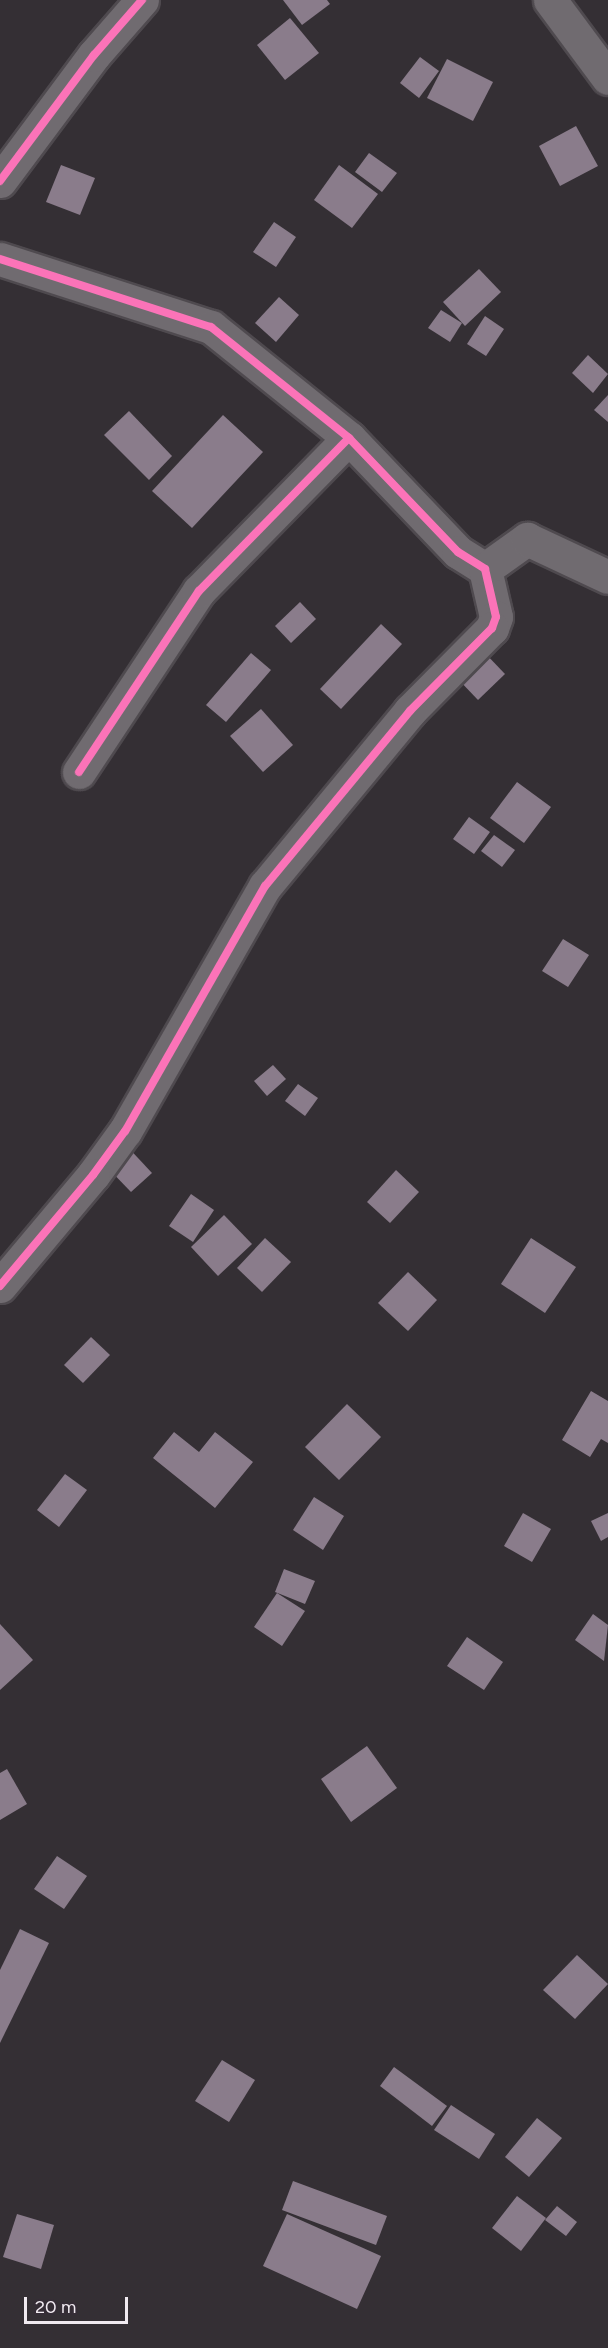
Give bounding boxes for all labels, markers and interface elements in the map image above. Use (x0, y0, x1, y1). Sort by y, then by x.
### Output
scale bar (27, 2285, 130, 2323)
text: 20 m (35, 2296, 76, 2318)

